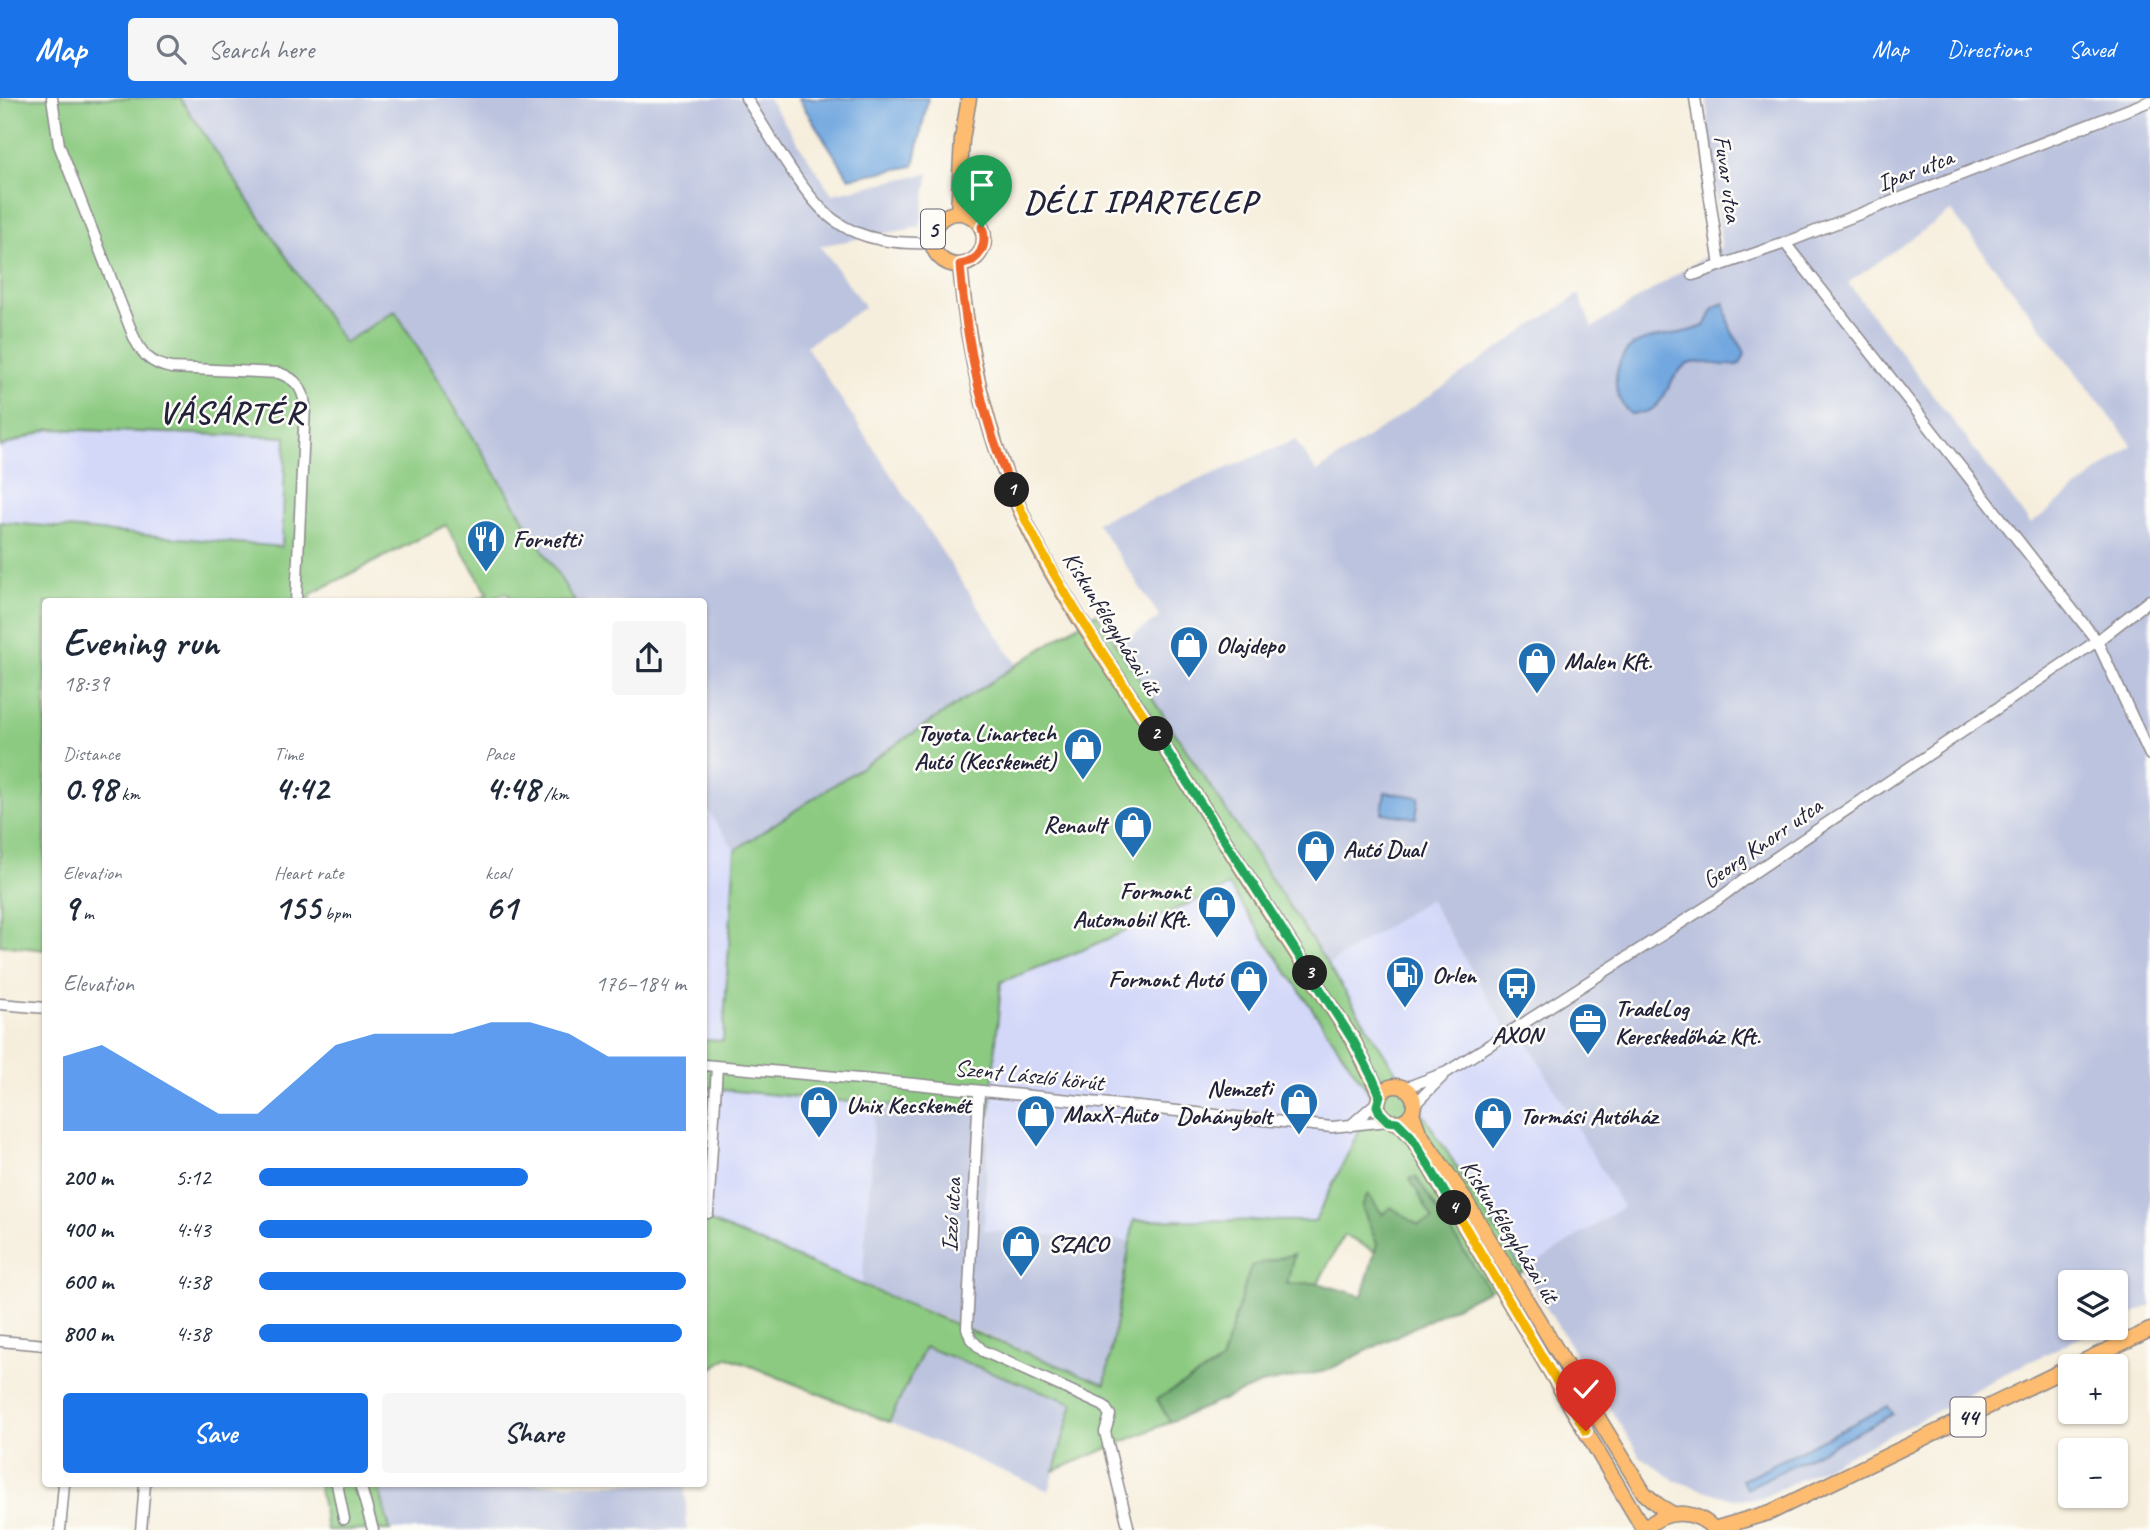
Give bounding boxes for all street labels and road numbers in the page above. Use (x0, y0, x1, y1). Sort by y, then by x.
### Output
street label: Fuvar utca (1707, 134, 1749, 226)
street label: Ipar utca (1873, 141, 1959, 198)
road number: 5 (921, 210, 945, 248)
street label: Kiskunfélegyházai út (1056, 546, 1169, 702)
street label: Georg Knorr utca (1696, 790, 1829, 895)
street label: Szent László körút (953, 1052, 1107, 1098)
street label: Kiskunfélegyházai út (1454, 1154, 1567, 1310)
street label: Izzó utca (934, 1176, 968, 1253)
road number: 44 (1951, 1398, 1986, 1436)

